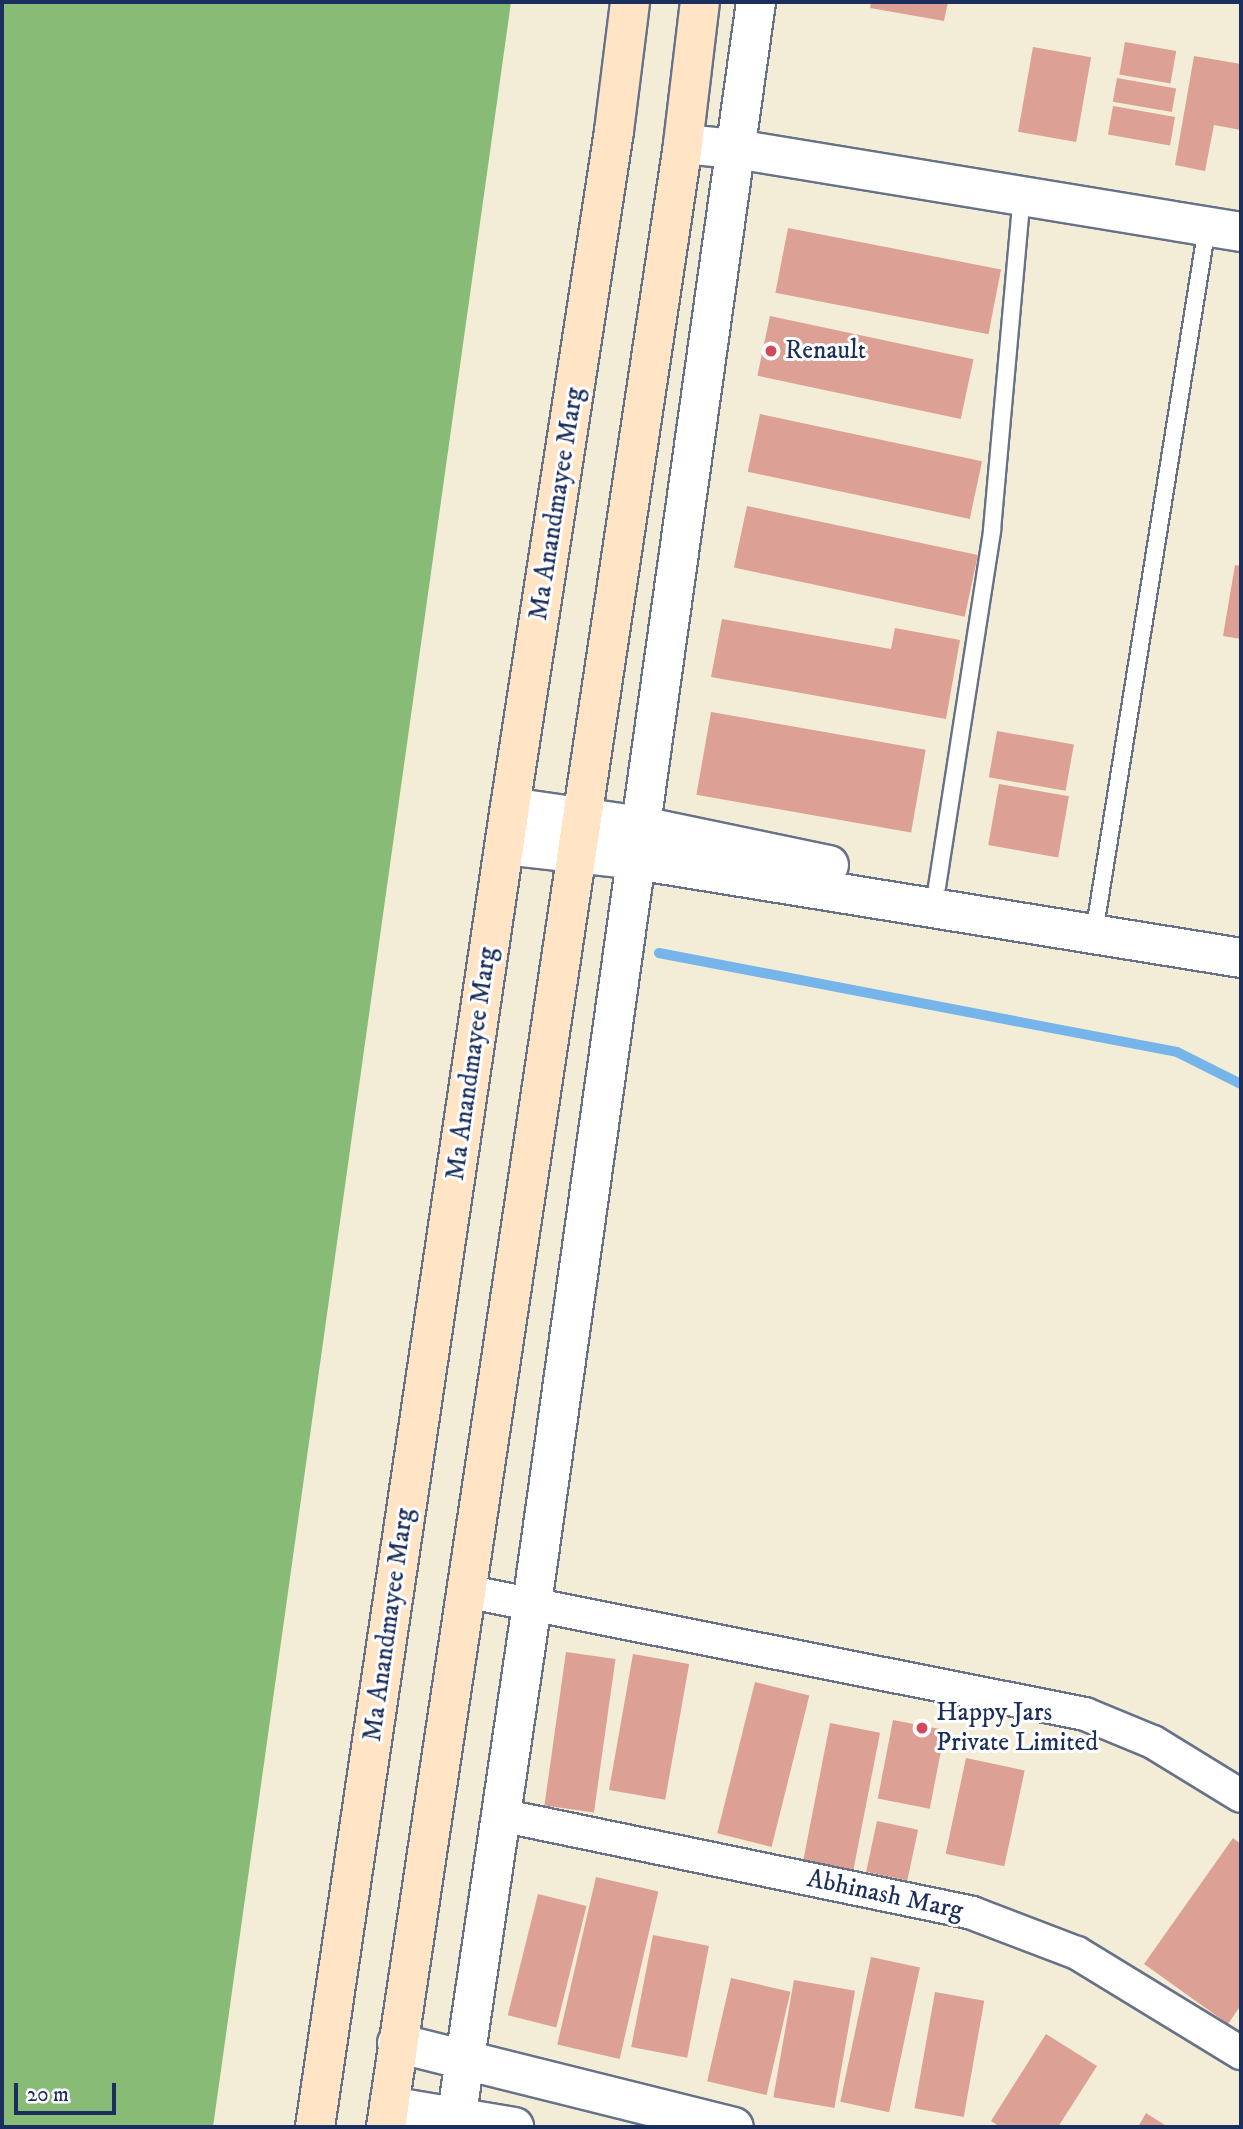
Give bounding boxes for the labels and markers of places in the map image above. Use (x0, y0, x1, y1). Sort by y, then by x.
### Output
place label: Renault (785, 335, 866, 367)
marker: Renault (763, 343, 779, 359)
place label: Happy Jars Private Limited (936, 1697, 1098, 1758)
marker: Happy Jars Private Limited (914, 1720, 930, 1736)

